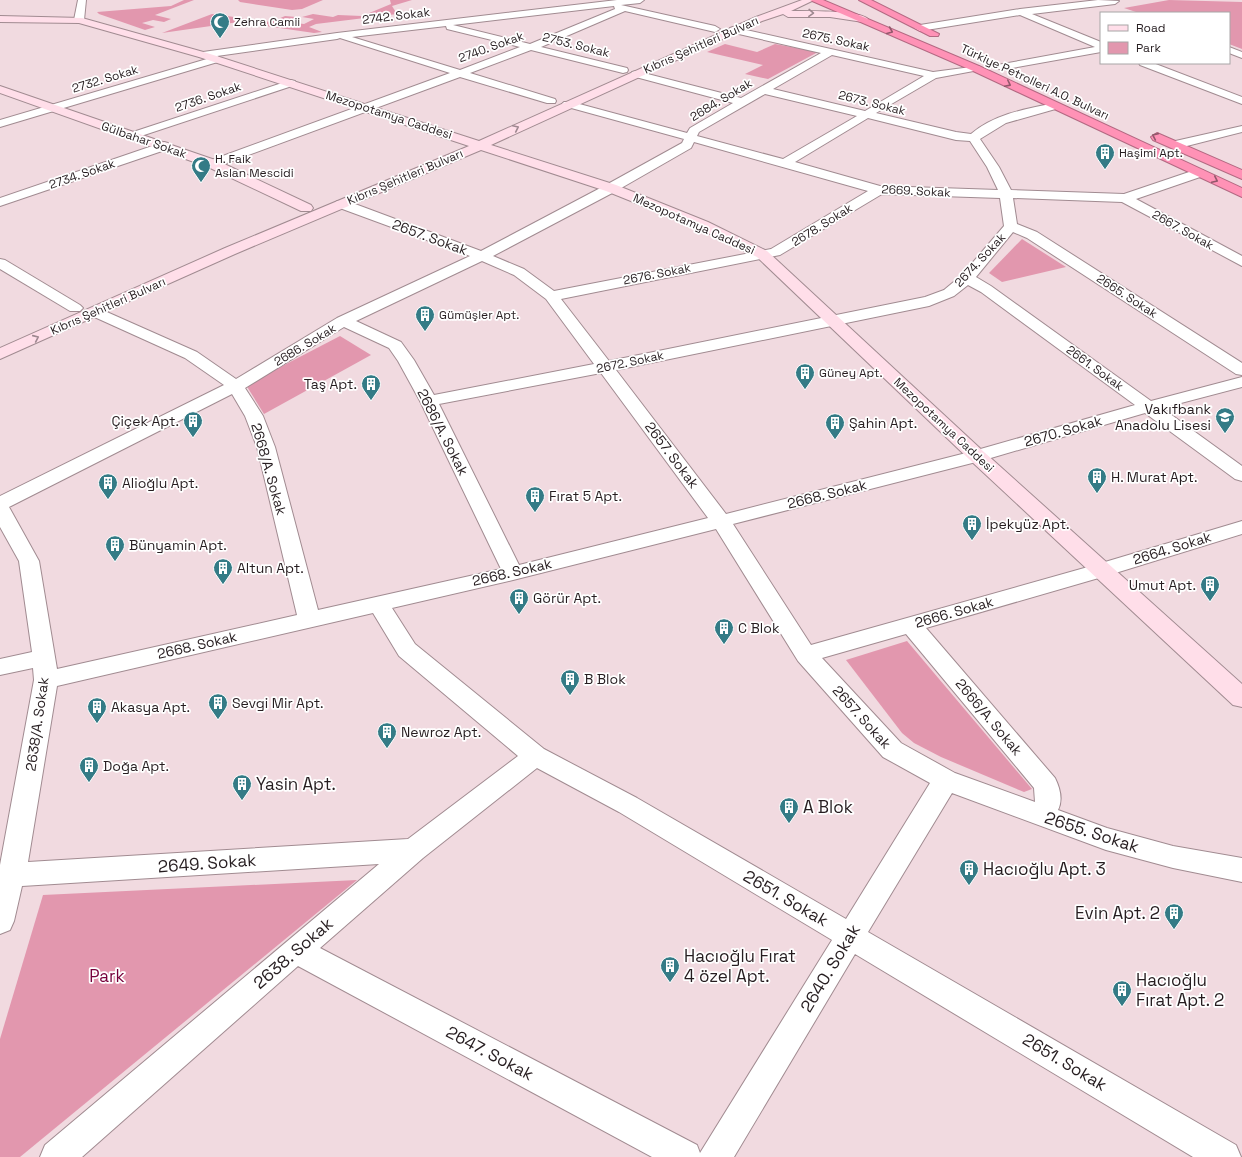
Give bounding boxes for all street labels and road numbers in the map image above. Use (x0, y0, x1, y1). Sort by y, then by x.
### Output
street label: 2742. Sokak (361, 4, 431, 28)
street label: Kıbrıs Şehitleri Bulvarı (641, 12, 761, 78)
street label: 2675. Sokak (801, 25, 872, 55)
street label: 2740. Sokak (456, 28, 526, 66)
street label: 2753. Sokak (541, 29, 612, 61)
street label: Türkiye Petrolleri A.O. Bulvarı (958, 40, 1112, 124)
street label: 2732. Sokak (70, 61, 141, 97)
street label: 2684. Sokak (687, 75, 755, 125)
street label: 2736. Sokak (173, 78, 244, 116)
street label: Mezopotamya Caddesi (324, 87, 454, 143)
street label: 2673. Sokak (837, 87, 908, 119)
street label: Gülbahar Sokak (99, 118, 189, 162)
street label: Kıbrıs Şehitleri Bulvarı (345, 145, 465, 209)
street label: 2734. Sokak (47, 155, 118, 193)
street label: 2669. Sokak (881, 181, 952, 201)
street label: Mezopotamya Caddesi (631, 190, 758, 258)
street label: 2678. Sokak (789, 200, 856, 250)
street label: 2667. Sokak (1149, 207, 1217, 254)
street label: 2657. Sokak (390, 215, 471, 259)
street label: 2674. Sokak (951, 229, 1009, 290)
street label: 2676. Sokak (622, 260, 693, 288)
street label: 2665. Sokak (1094, 270, 1161, 322)
street label: Kıbrıs Şehitleri Bulvarı (48, 273, 168, 339)
street label: 2686. Sokak (271, 320, 339, 370)
street label: 2661. Sokak (1063, 342, 1127, 395)
street label: 2672. Sokak (595, 347, 666, 377)
street label: Mezopotamya Caddesi (890, 374, 998, 476)
street label: 2686/A. Sokak (413, 386, 473, 479)
street label: 2670. Sokak (1022, 411, 1104, 451)
street label: 2657. Sokak (641, 418, 703, 492)
street label: 2668/A. Sokak (247, 421, 291, 518)
street label: 2668. Sokak (785, 475, 869, 513)
street label: 2664. Sokak (1131, 527, 1214, 568)
street label: 2668. Sokak (470, 554, 554, 590)
street label: 2666. Sokak (913, 592, 996, 632)
street label: 2668. Sokak (155, 627, 239, 663)
street label: 2638/A. Sokak (21, 675, 53, 772)
street label: 2666/A. Sokak (952, 675, 1027, 759)
street label: 2657. Sokak (829, 682, 895, 753)
street label: 2655. Sokak (1042, 806, 1142, 858)
street label: 2649. Sokak (157, 849, 257, 877)
street label: 2651. Sokak (740, 865, 832, 931)
street label: 2638. Sokak (249, 912, 337, 994)
street label: 2640. Sokak (795, 920, 865, 1016)
street label: 2647. Sokak (442, 1021, 538, 1085)
street label: 2651. Sokak (1019, 1028, 1111, 1096)

